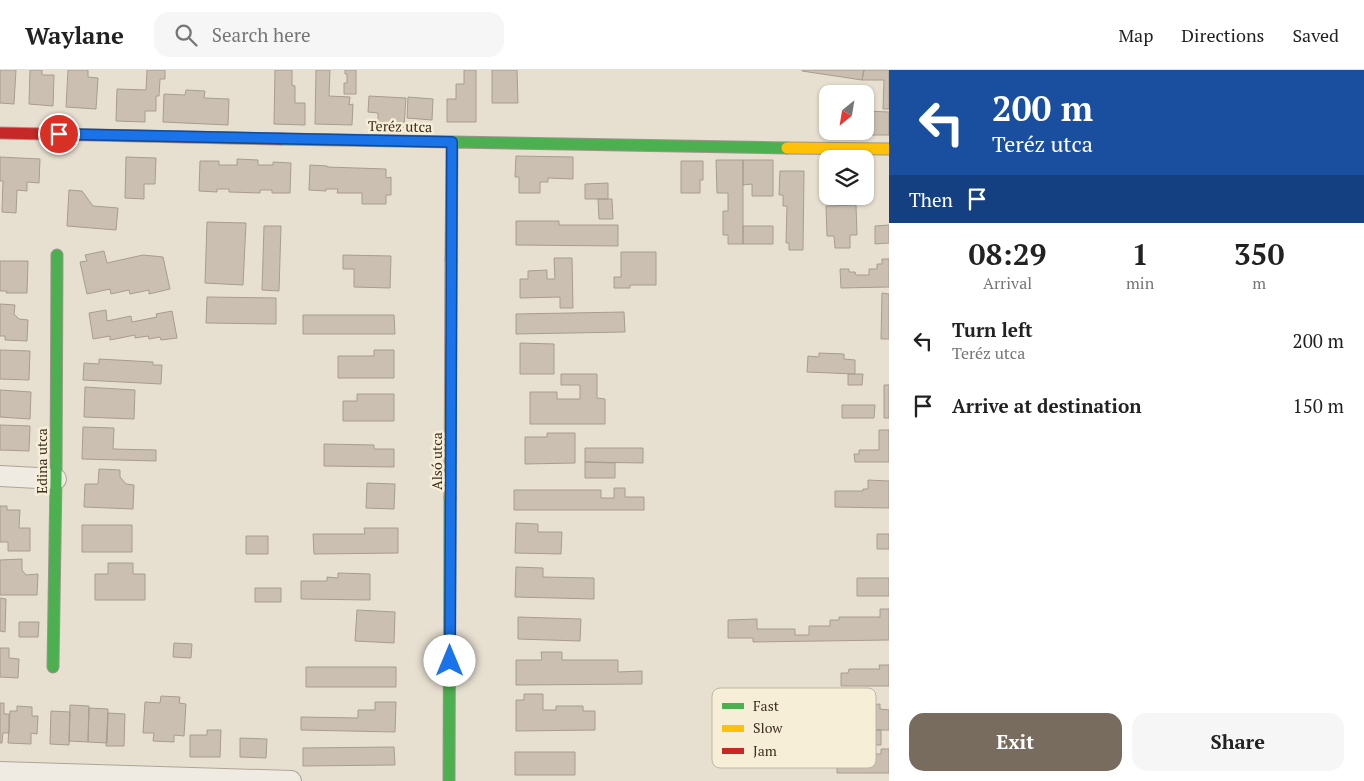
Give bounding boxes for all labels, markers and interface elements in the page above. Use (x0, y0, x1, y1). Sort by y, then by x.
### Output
search box (154, 12, 504, 57)
text: Waylane (25, 19, 124, 51)
icon: search (172, 21, 200, 49)
text: Search here (212, 22, 311, 47)
text: Map (1118, 23, 1153, 47)
text: Directions (1181, 23, 1264, 47)
text: Saved (1292, 23, 1339, 47)
north arrow (819, 85, 874, 140)
map controls (819, 85, 874, 205)
text: 200 m (992, 85, 1093, 131)
icon: left (909, 90, 974, 155)
pin (38, 113, 80, 155)
street label: Teréz utca (368, 116, 432, 136)
icon: arrive (45, 120, 73, 148)
text: Teréz utca (992, 129, 1093, 158)
button: layers (819, 150, 874, 205)
icon: arrive (963, 185, 991, 213)
text: Then (909, 187, 953, 212)
text: 08:29 (968, 234, 1047, 274)
text: 1 (1132, 234, 1149, 274)
text: 350 (1234, 234, 1285, 274)
text: Arrival (983, 272, 1032, 294)
text: min (1126, 272, 1154, 294)
text: m (1252, 272, 1266, 294)
text: Turn left (952, 317, 1033, 342)
icon: left (909, 327, 937, 355)
text: 200 m (1293, 328, 1344, 353)
text: Teréz utca (952, 342, 1025, 364)
icon: arrive (909, 392, 937, 420)
text: Arrive at destination (952, 393, 1141, 418)
text: 150 m (1293, 393, 1344, 418)
street label: Edina utca (32, 428, 51, 494)
street label: Alsó utca (427, 432, 446, 490)
position arrow (423, 634, 475, 686)
legend (712, 688, 876, 768)
text: Fast (753, 696, 780, 715)
button: Exit (909, 713, 1122, 771)
button: Share (1132, 713, 1344, 771)
text: Slow (753, 718, 783, 737)
text: Jam (753, 741, 777, 760)

